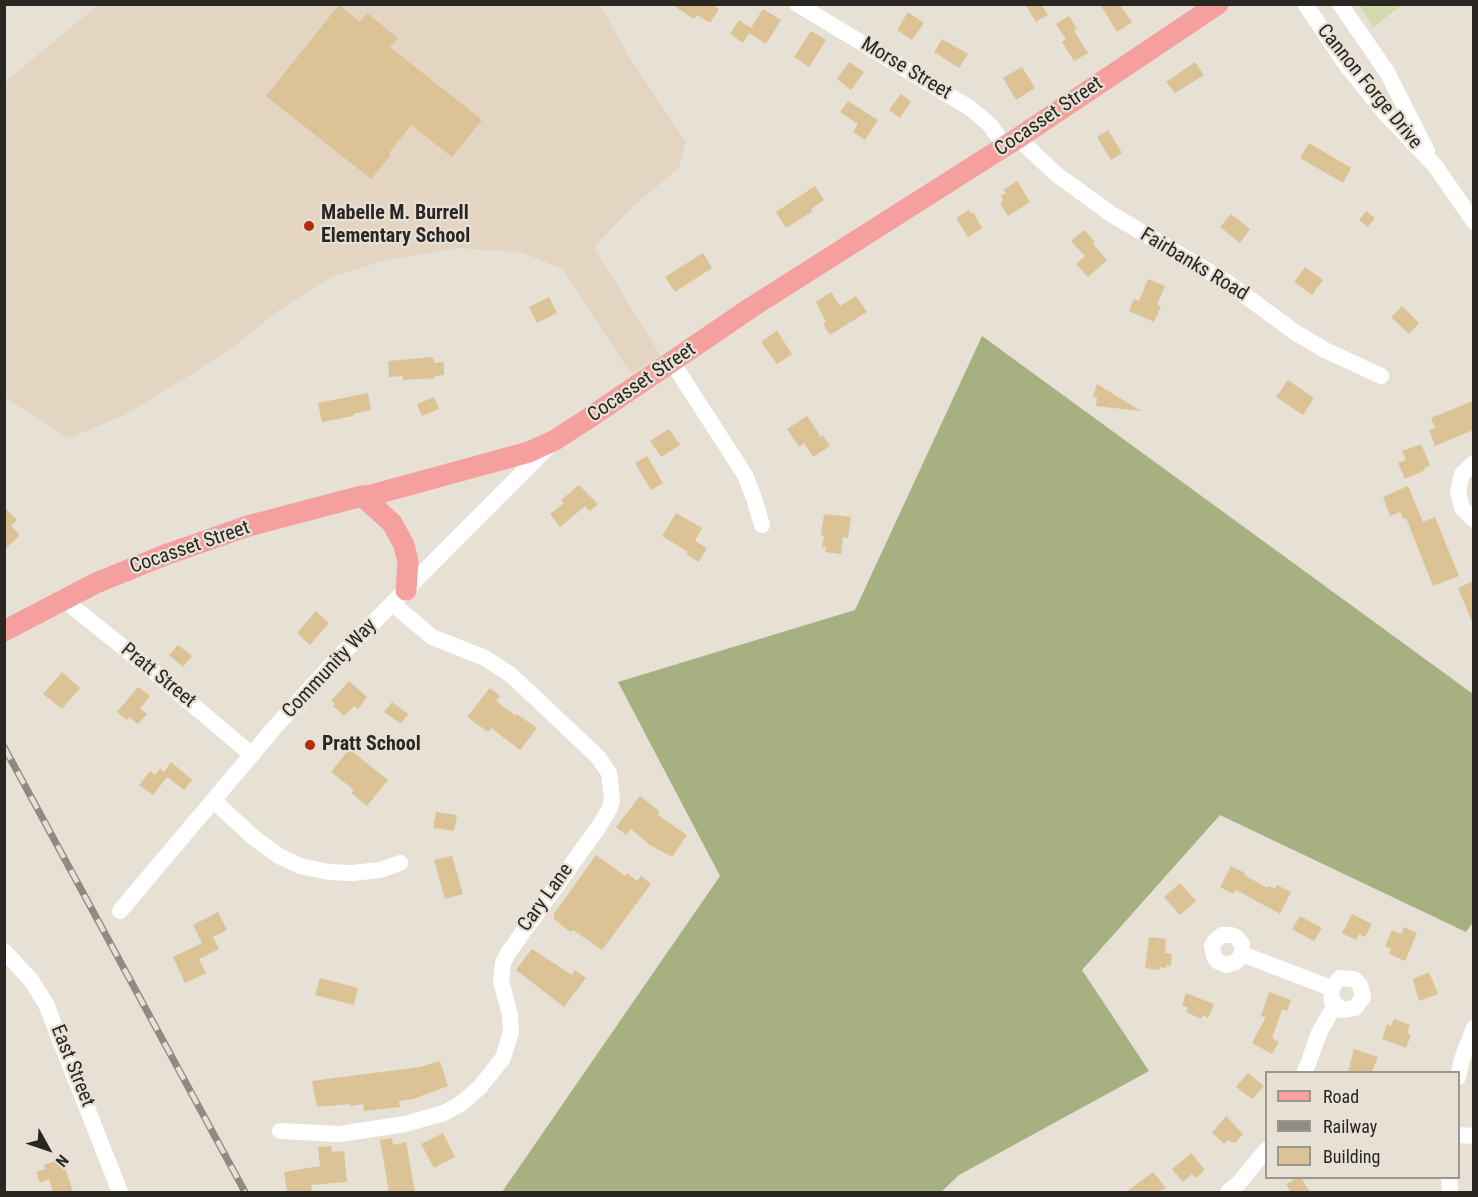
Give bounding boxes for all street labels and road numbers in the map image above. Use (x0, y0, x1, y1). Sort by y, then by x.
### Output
street label: Cannon Forge Drive (1311, 20, 1427, 154)
street label: Morse Street (856, 33, 956, 105)
street label: Cocasset Street (990, 72, 1108, 162)
street label: Fairbanks Road (1136, 223, 1252, 307)
street label: Cocasset Street (583, 338, 701, 428)
street label: Cocasset Street (127, 516, 253, 580)
street label: Community Way (278, 614, 382, 724)
street label: Pratt Street (116, 638, 200, 714)
street label: Cary Lane (513, 859, 579, 937)
street label: East Street (45, 1022, 99, 1110)

